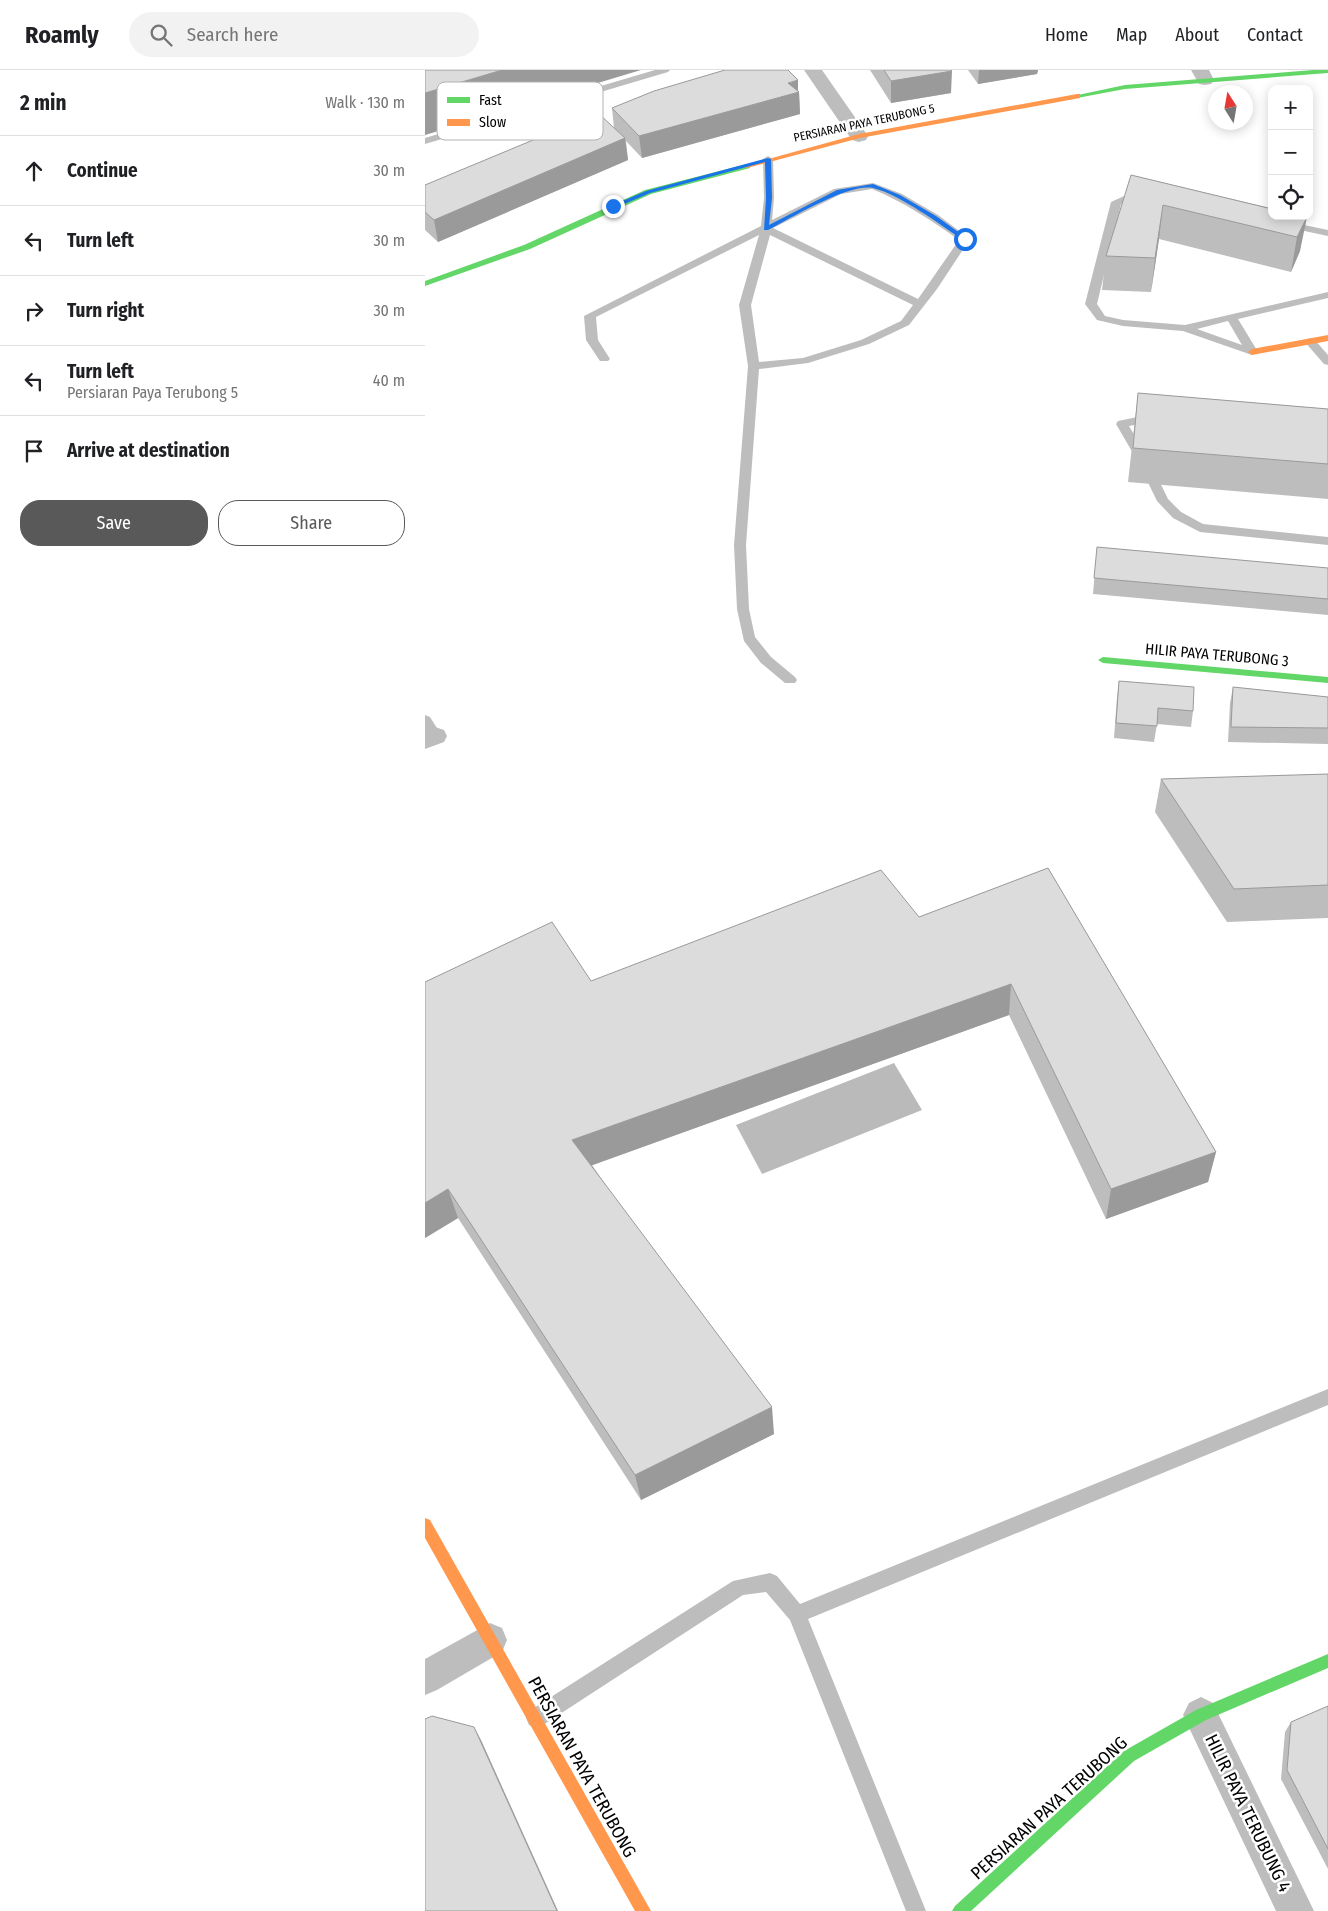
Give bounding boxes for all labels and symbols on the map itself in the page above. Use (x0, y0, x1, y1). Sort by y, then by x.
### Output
legend (437, 82, 603, 140)
north arrow (1208, 85, 1253, 130)
text: Fast (479, 92, 502, 109)
street label: PERSIARAN PAYA TERUBONG 5 (792, 101, 936, 145)
text: Slow (479, 114, 506, 131)
route end (602, 195, 625, 218)
route start (954, 228, 977, 251)
street label: HILIR PAYA TERUBONG 3 (1144, 640, 1290, 670)
street label: PERSIARAN PAYA TERUBONG (523, 1673, 641, 1861)
street label: HILIR PAYA TERUBUNG 4 (1200, 1731, 1296, 1896)
street label: PERSIARAN PAYA TERUBONG (966, 1732, 1132, 1884)

